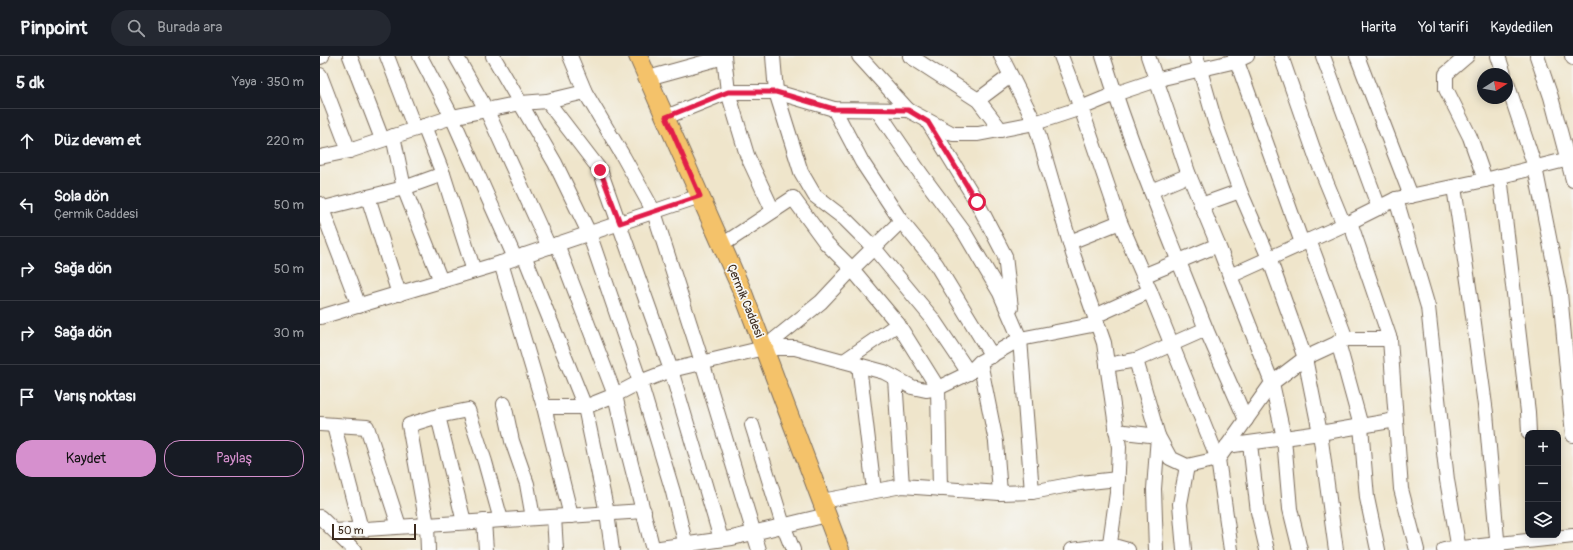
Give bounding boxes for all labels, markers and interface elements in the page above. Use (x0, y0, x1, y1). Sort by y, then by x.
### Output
search box (111, 10, 391, 46)
text: Pinpoint (20, 16, 87, 40)
icon: search (125, 17, 147, 39)
text: Burada ara (157, 18, 223, 37)
text: Harita (1360, 19, 1396, 36)
text: Yol tarifi (1418, 19, 1468, 36)
text: Kaydedilen (1490, 19, 1553, 36)
north arrow (1477, 68, 1513, 104)
text: 5 dk (16, 72, 44, 93)
text: Yaya · 350 m (232, 74, 304, 90)
icon: ahead (16, 130, 38, 152)
text: Düz devam et (54, 131, 141, 150)
text: 220 m (266, 133, 304, 149)
route end (591, 161, 609, 179)
text: Sola dön (54, 187, 109, 206)
route start (968, 193, 986, 211)
icon: left (16, 194, 38, 216)
text: 50 m (274, 197, 304, 213)
text: Çermik Caddesi (54, 206, 138, 222)
icon: right (16, 258, 38, 280)
text: Sağa dön (54, 259, 112, 278)
text: 50 m (274, 261, 304, 277)
street label: Çermik Caddesi (724, 262, 767, 340)
icon: right (16, 322, 38, 344)
text: Sağa dön (54, 323, 112, 342)
text: 30 m (274, 325, 304, 341)
icon: arrive (16, 386, 38, 408)
text: Varış noktası (54, 387, 136, 406)
map controls (1525, 430, 1561, 538)
button: + (1525, 430, 1561, 466)
button: Kaydet (16, 440, 156, 477)
button: Paylaş (164, 440, 304, 477)
button: − (1525, 466, 1561, 502)
button: layers (1525, 502, 1561, 538)
scale bar (332, 522, 416, 541)
text: 50 m (338, 524, 364, 537)

